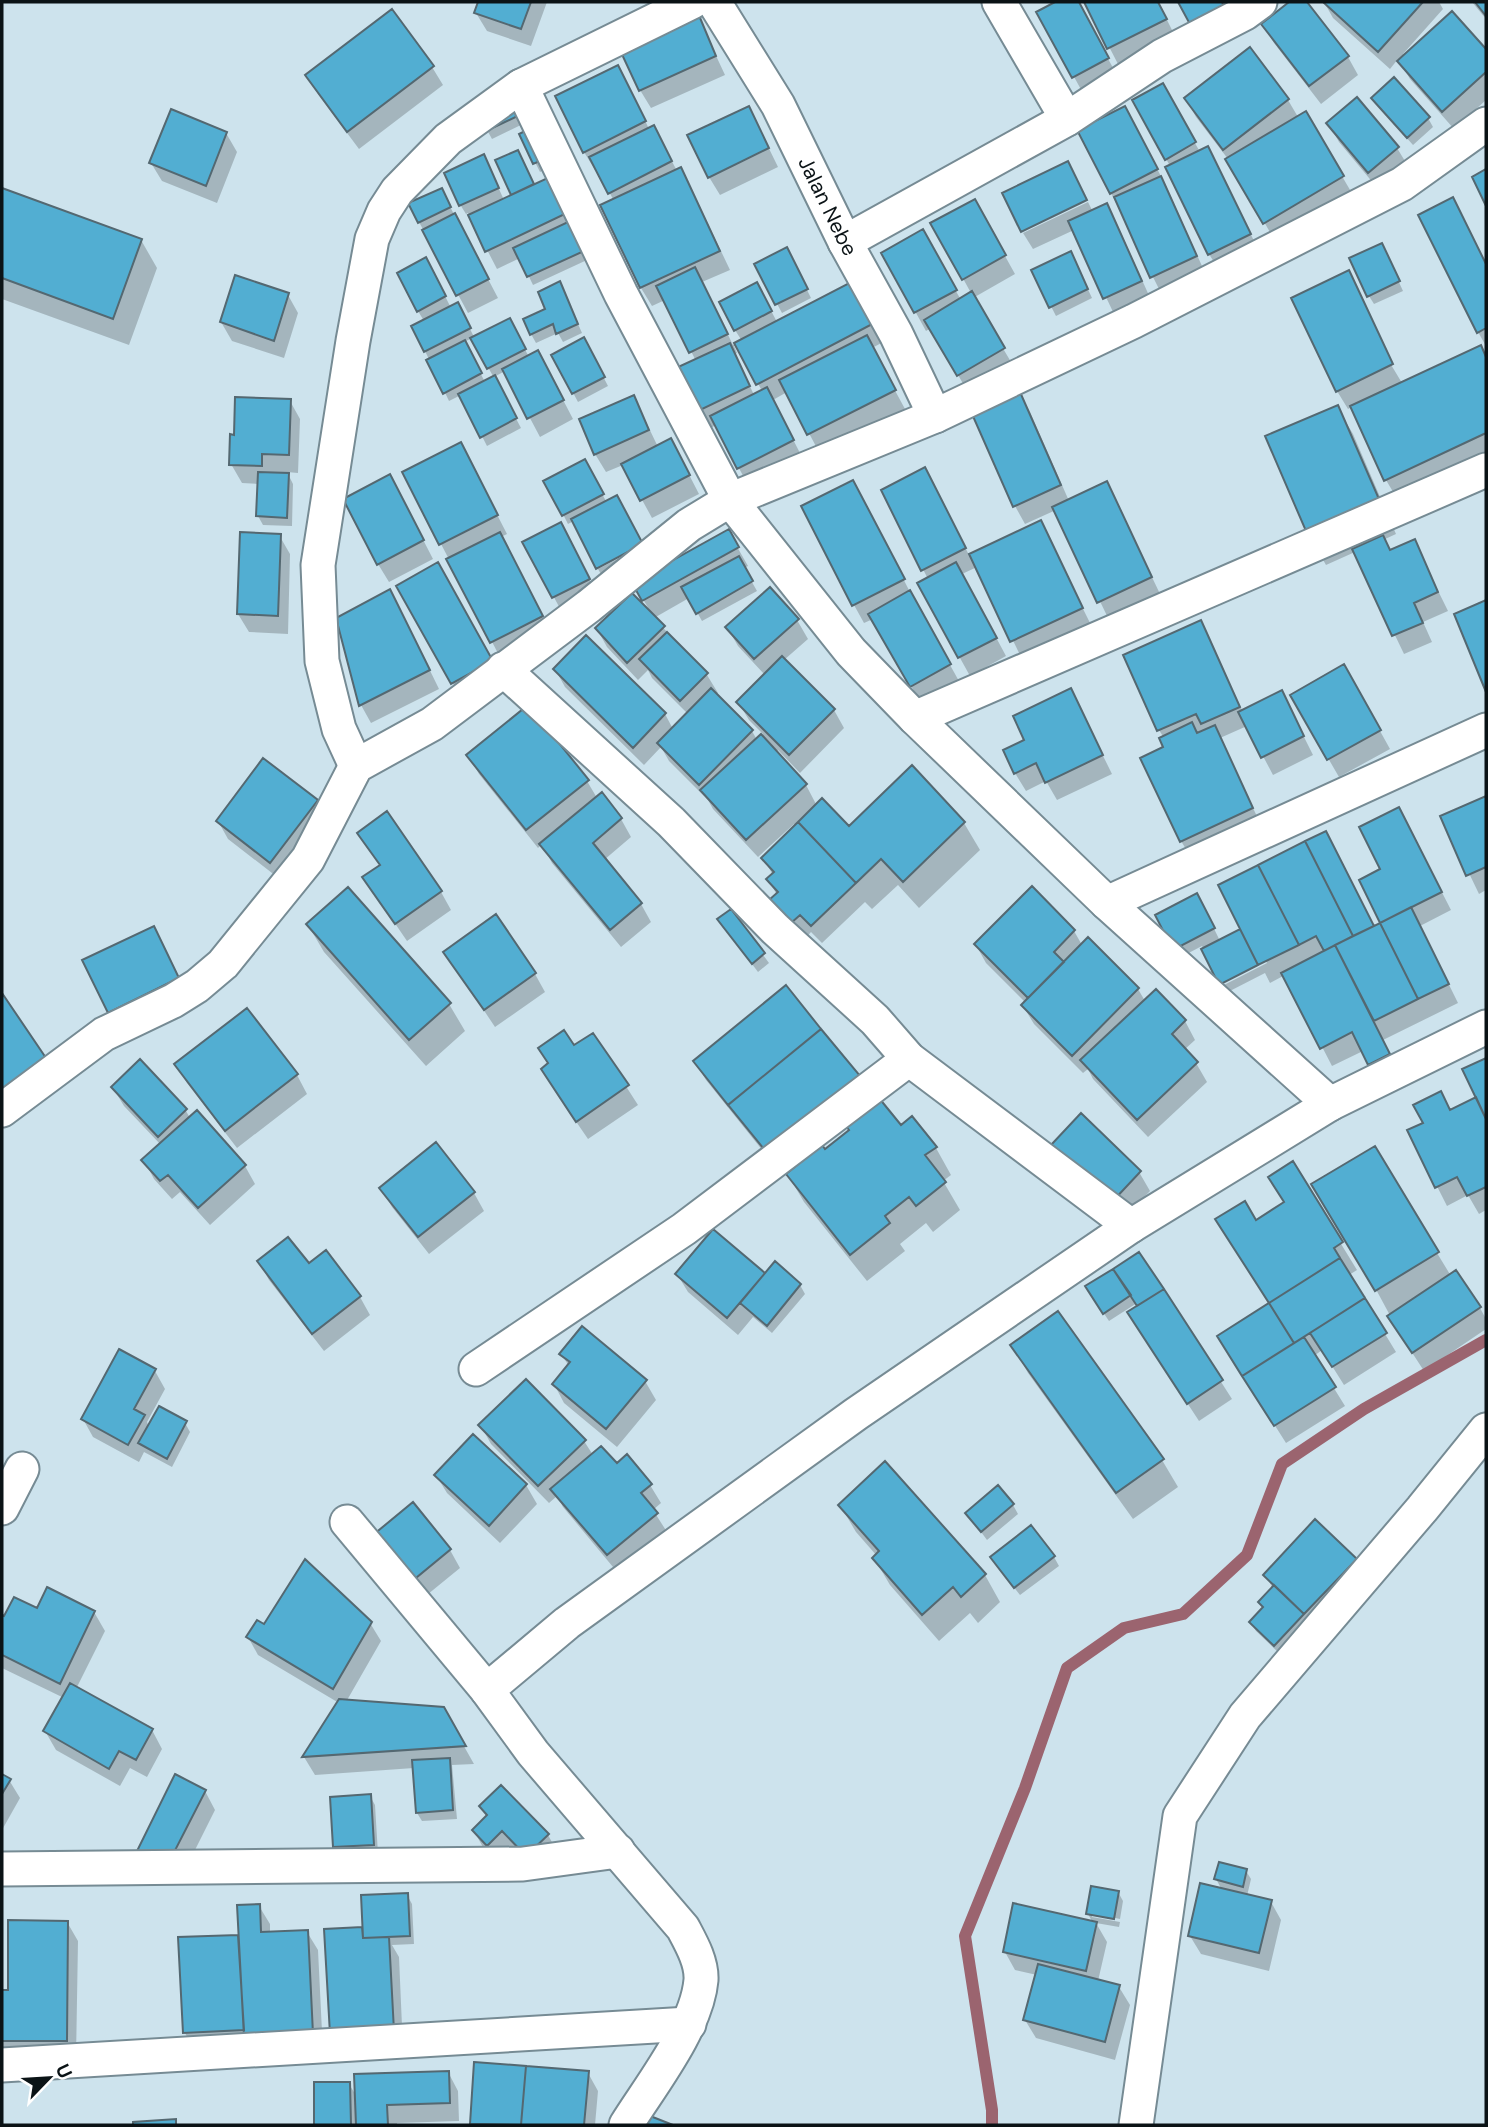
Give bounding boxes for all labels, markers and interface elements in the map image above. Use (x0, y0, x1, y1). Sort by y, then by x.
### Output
street label: Jalan Nebe (791, 152, 864, 261)
north arrow (14, 2043, 84, 2113)
text: U (50, 2060, 78, 2082)

